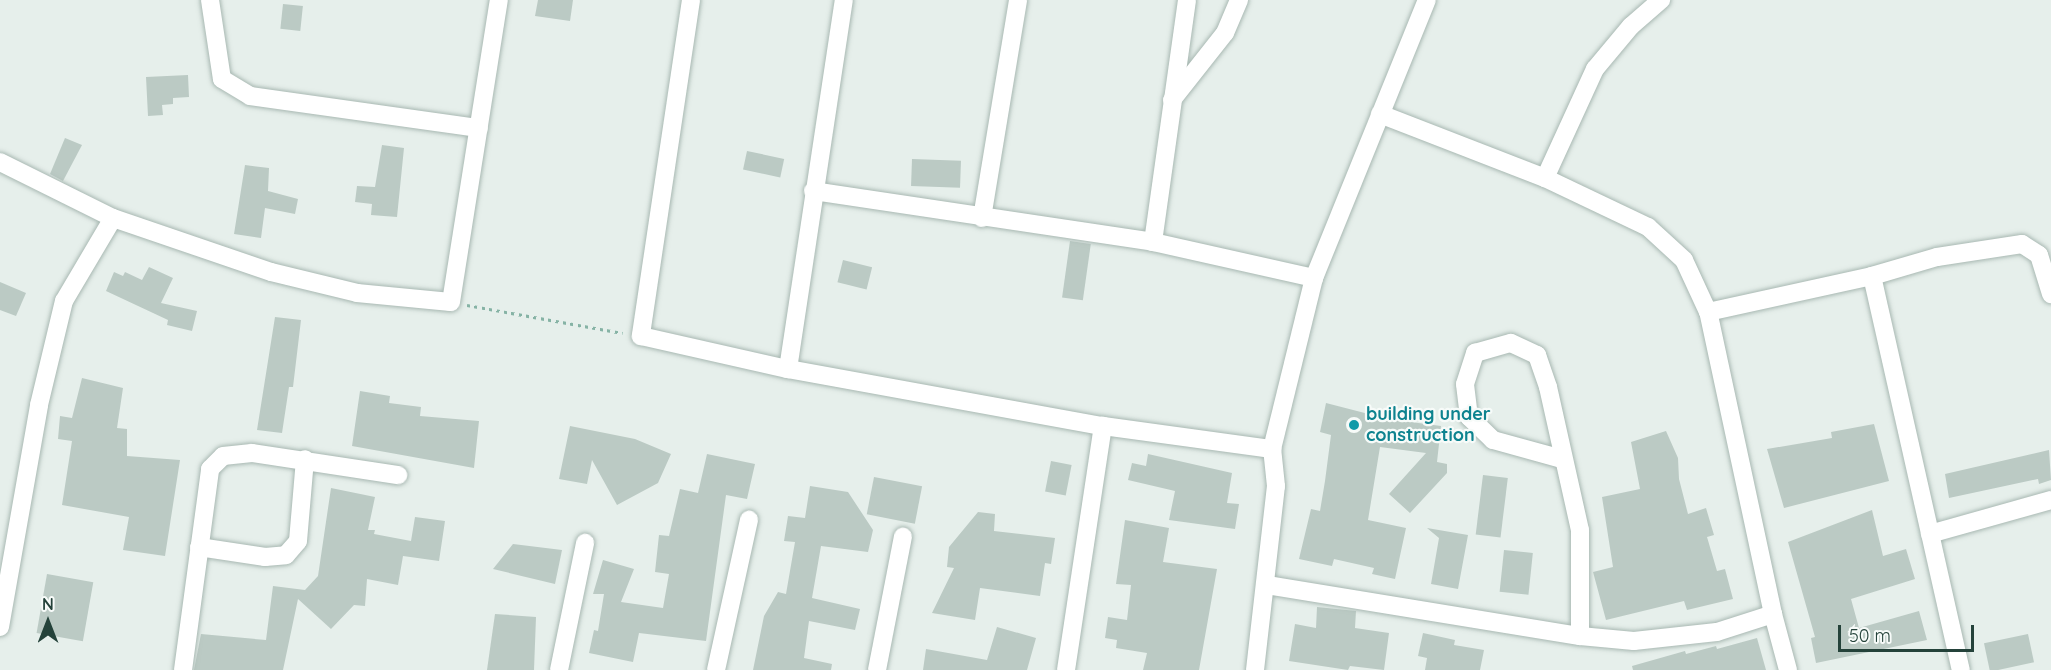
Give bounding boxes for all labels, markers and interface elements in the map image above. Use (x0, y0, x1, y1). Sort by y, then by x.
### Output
place label: building under construction (1366, 404, 1491, 446)
marker: building under construction (1347, 418, 1361, 432)
north arrow (18, 592, 78, 652)
text: N (42, 594, 54, 614)
scale bar (1841, 613, 1978, 651)
text: 50 m (1849, 624, 1891, 647)

